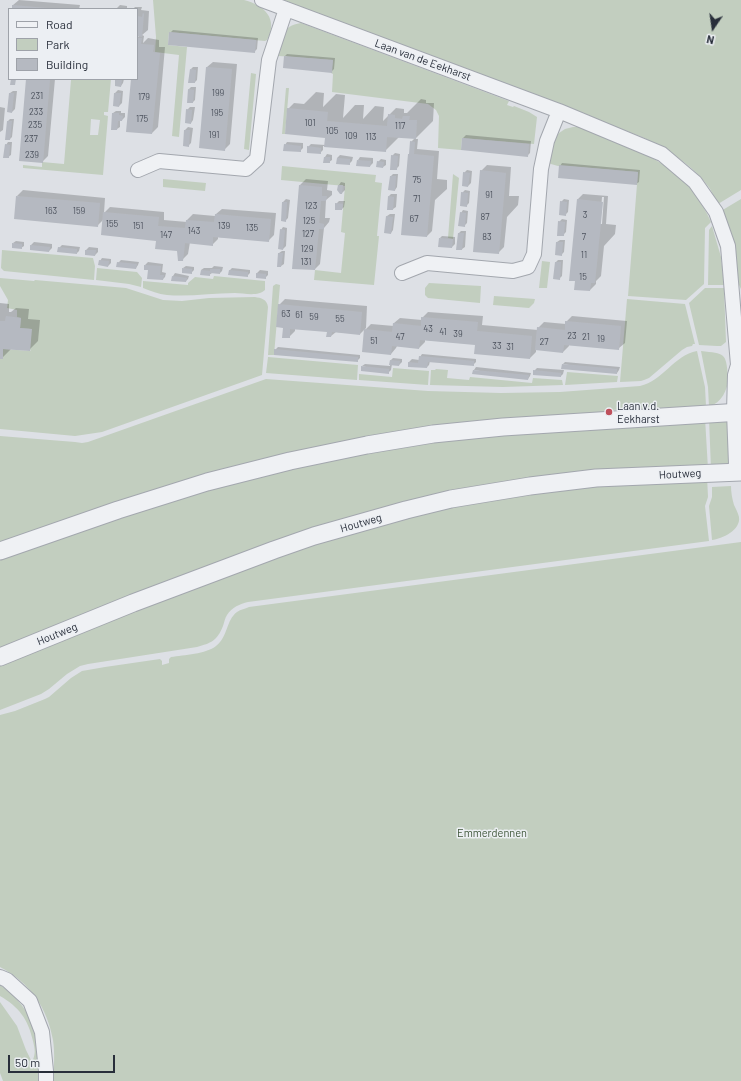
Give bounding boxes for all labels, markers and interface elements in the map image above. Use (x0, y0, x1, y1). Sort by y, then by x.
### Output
legend (8, 8, 138, 80)
north arrow (693, 8, 733, 48)
text: Road (46, 17, 73, 31)
text: N (705, 33, 715, 47)
street label: Laan van de Eekharst (373, 36, 473, 84)
text: Park (46, 37, 70, 51)
text: Building (46, 57, 88, 71)
house number: 199 (212, 88, 224, 98)
house number: 231 (31, 91, 43, 101)
house number: 179 (138, 92, 150, 102)
house number: 233 (29, 107, 43, 117)
house number: 195 (211, 108, 223, 118)
house number: 175 (136, 114, 148, 124)
house number: 101 (304, 118, 316, 128)
house number: 235 (28, 120, 42, 130)
house number: 117 (395, 121, 405, 131)
house number: 105 (326, 126, 338, 136)
house number: 191 (209, 130, 219, 140)
house number: 109 (345, 131, 357, 141)
house number: 113 (366, 132, 376, 142)
house number: 237 (24, 134, 38, 144)
house number: 239 (25, 150, 39, 160)
house number: 75 (413, 175, 421, 185)
house number: 91 (485, 190, 493, 200)
house number: 71 (413, 194, 421, 204)
house number: 123 (305, 201, 317, 211)
house number: 163 (45, 206, 57, 216)
house number: 159 (73, 206, 85, 216)
house number: 3 (583, 210, 587, 220)
house number: 87 (481, 212, 489, 222)
house number: 67 (410, 214, 418, 224)
house number: 125 (303, 216, 315, 226)
house number: 155 (106, 219, 118, 229)
house number: 151 (133, 221, 143, 231)
house number: 139 (218, 221, 230, 231)
house number: 135 (246, 223, 258, 233)
house number: 143 (188, 226, 200, 236)
house number: 127 (302, 229, 314, 239)
house number: 147 (160, 230, 172, 240)
house number: 83 (482, 232, 492, 242)
house number: 7 (582, 232, 586, 242)
house number: 129 (301, 244, 313, 254)
house number: 11 (581, 250, 587, 260)
house number: 131 (301, 257, 311, 267)
house number: 15 (579, 272, 587, 282)
house number: 63 (281, 309, 291, 319)
house number: 61 (295, 310, 303, 320)
house number: 59 (309, 312, 319, 322)
house number: 55 (335, 314, 345, 324)
house number: 43 (423, 324, 433, 334)
house number: 41 (439, 327, 447, 337)
house number: 39 (453, 329, 463, 339)
house number: 23 (567, 331, 577, 341)
house number: 47 (396, 332, 404, 342)
house number: 21 (582, 332, 590, 342)
house number: 19 (597, 334, 605, 344)
house number: 51 (370, 336, 378, 346)
house number: 27 (539, 337, 549, 347)
house number: 33 (492, 341, 502, 351)
house number: 31 (506, 342, 514, 352)
place label: Laan v.d. Eekharst (617, 399, 660, 425)
marker: Laan v.d. Eekharst (604, 407, 614, 417)
street label: Houtweg (658, 466, 702, 482)
street label: Houtweg (339, 511, 383, 535)
street label: Houtweg (35, 620, 79, 648)
park label: Emmerdennen (457, 826, 527, 840)
scale bar (10, 1047, 117, 1073)
text: 50 m (15, 1055, 40, 1069)

